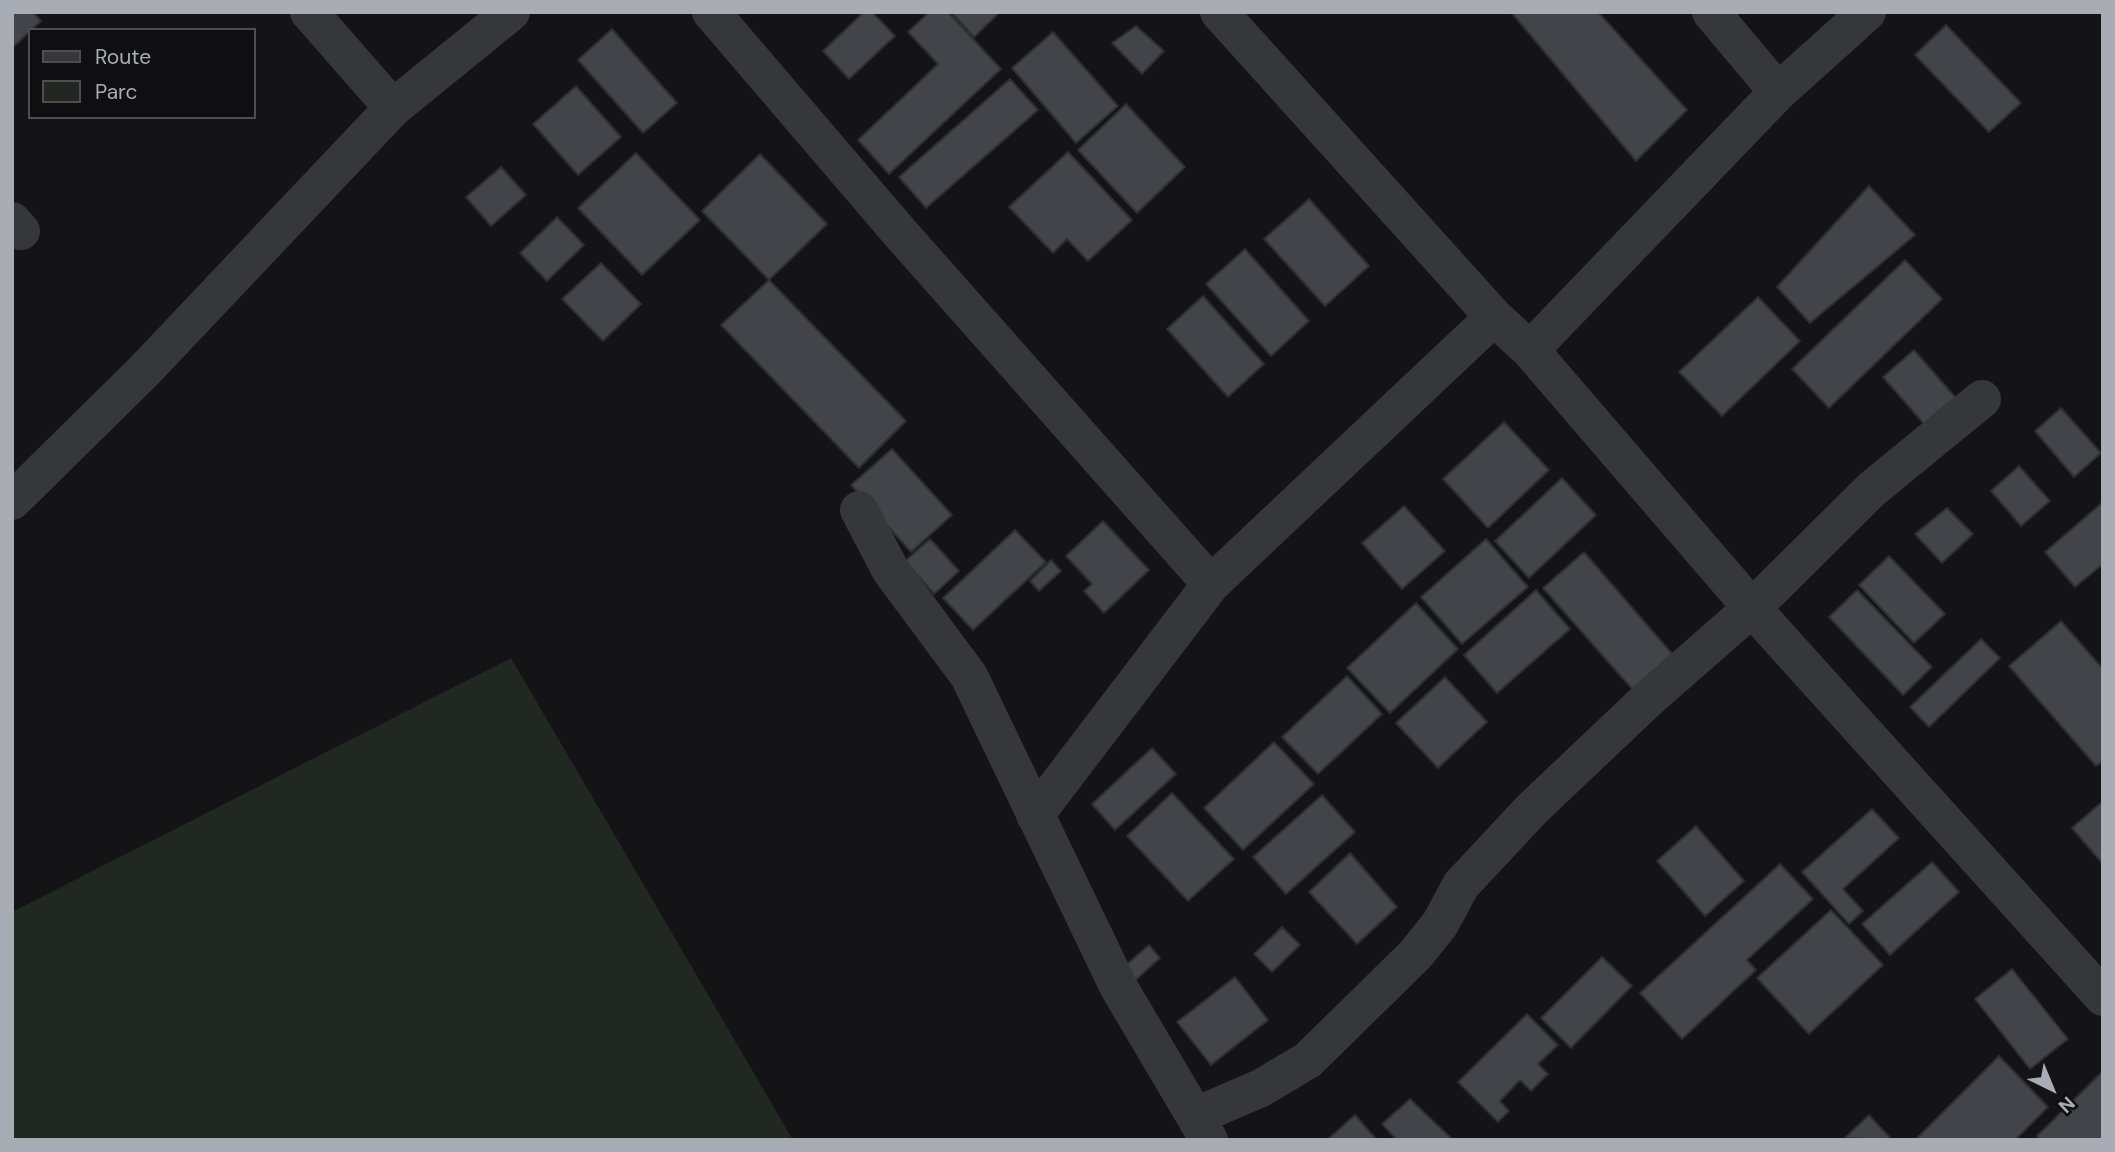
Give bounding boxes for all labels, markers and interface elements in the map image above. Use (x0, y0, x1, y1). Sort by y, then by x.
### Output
legend (28, 28, 256, 119)
text: Route (95, 43, 151, 71)
text: Parc (95, 78, 138, 106)
north arrow (2017, 1054, 2087, 1124)
text: N (2053, 1091, 2080, 1119)

